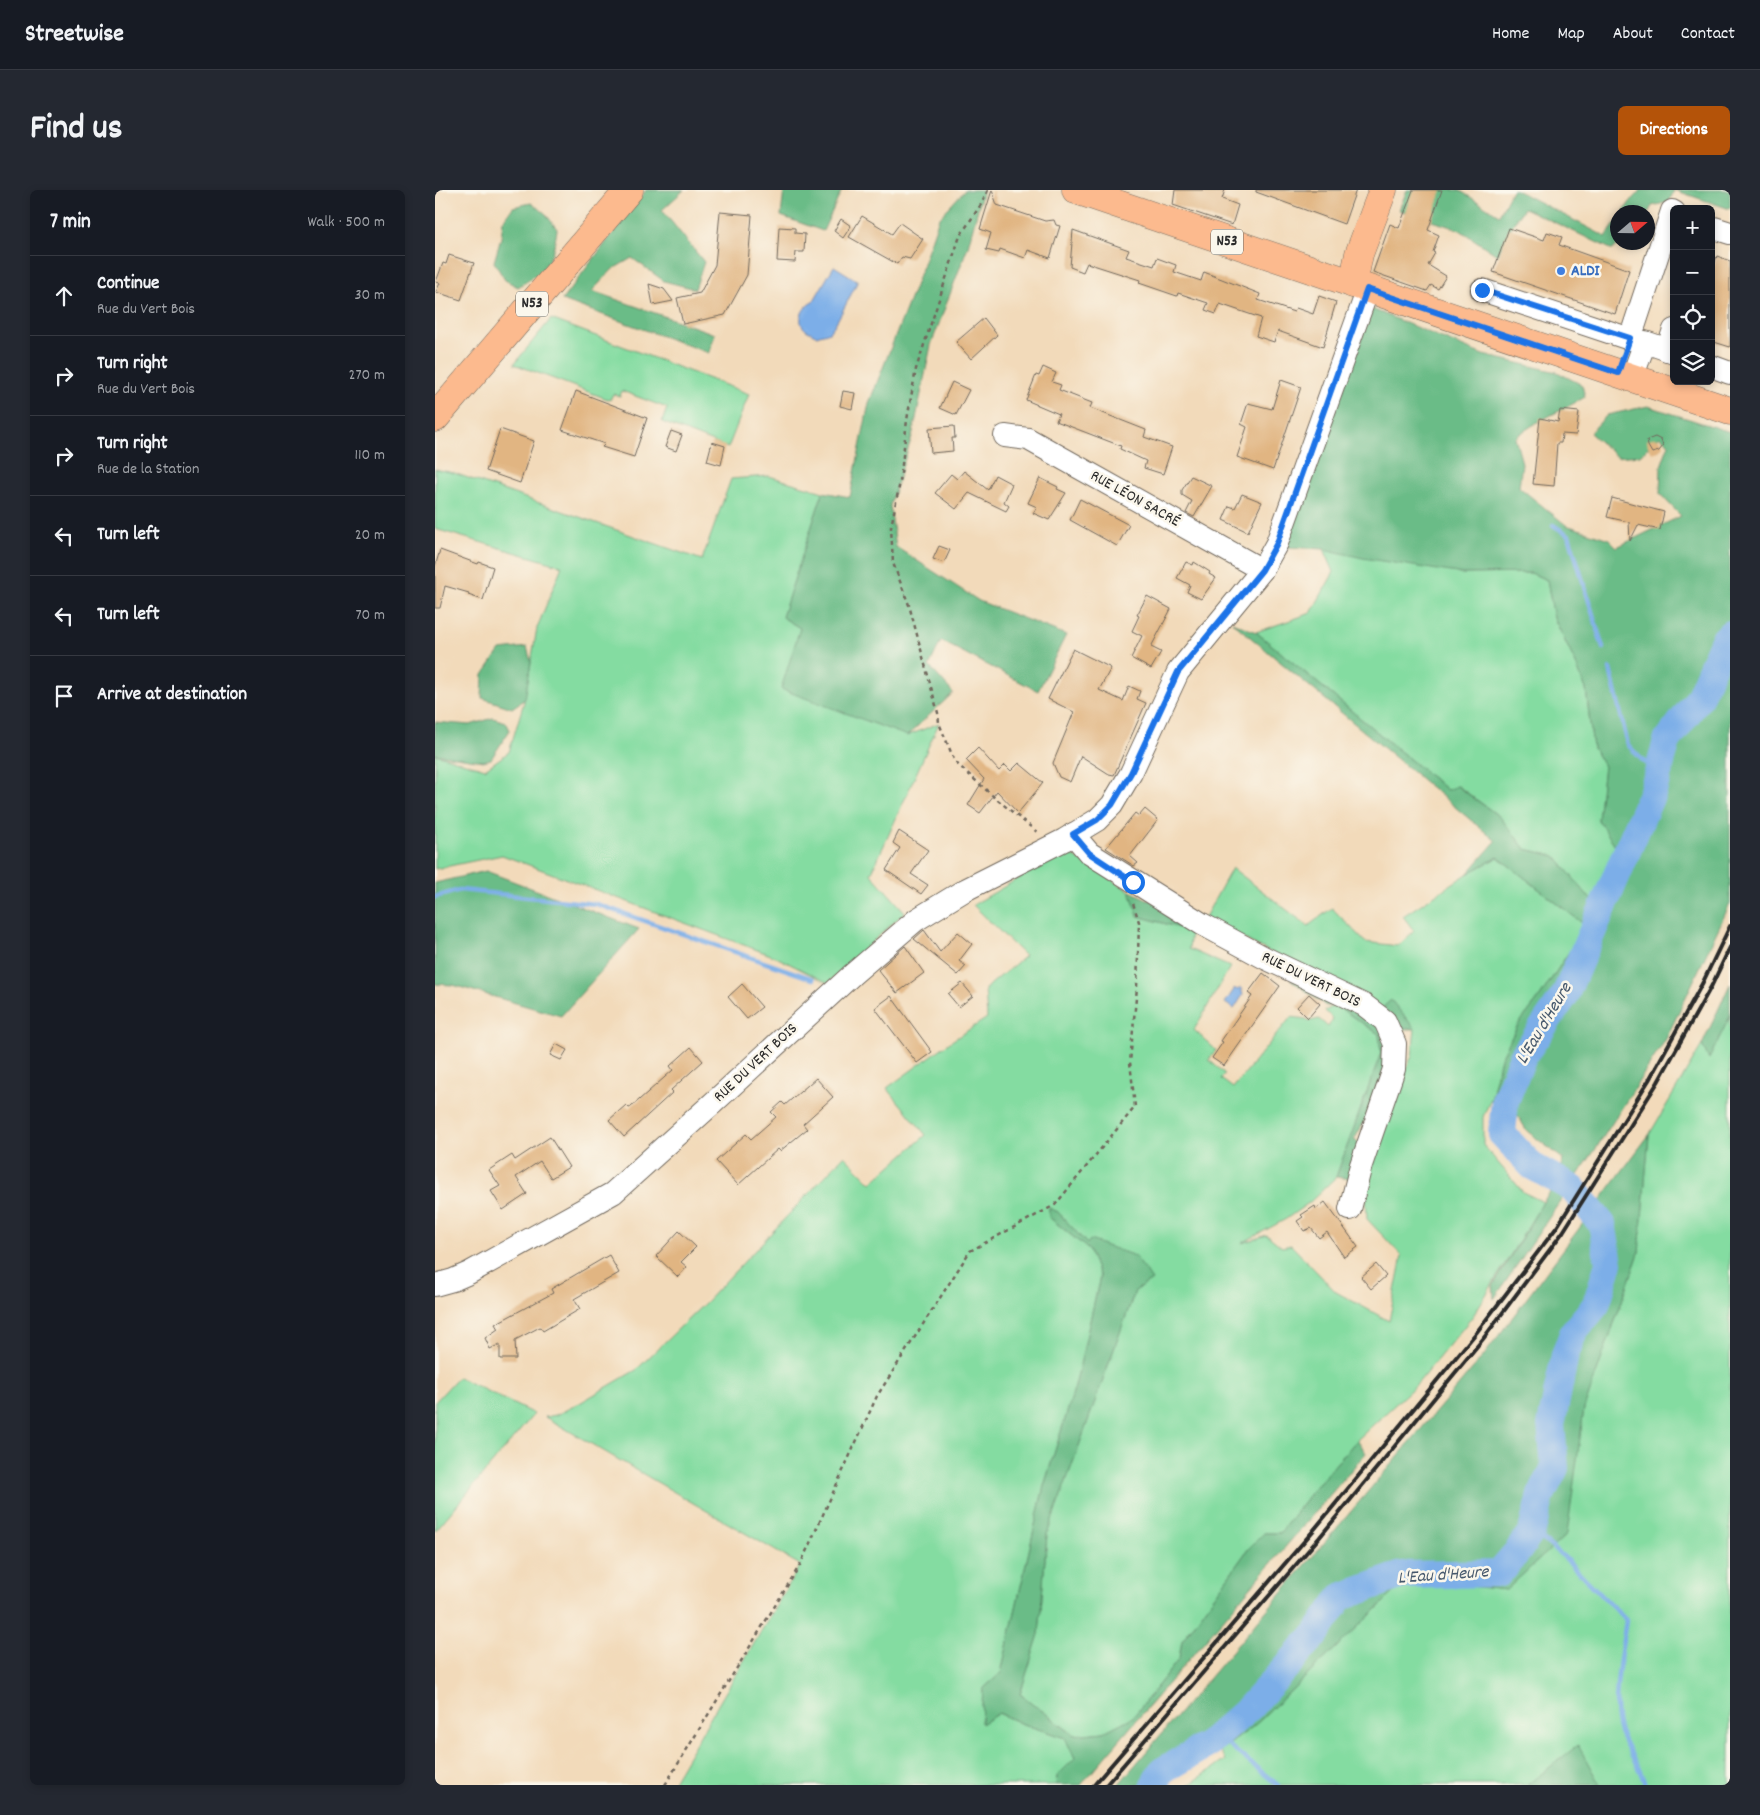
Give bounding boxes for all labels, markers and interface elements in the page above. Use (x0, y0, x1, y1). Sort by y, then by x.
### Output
text: Streetwise (25, 18, 124, 52)
text: Home (1492, 22, 1529, 47)
text: Map (1557, 22, 1585, 47)
text: About (1613, 22, 1653, 47)
text: Contact (1681, 22, 1735, 47)
text: Find us (30, 105, 122, 155)
button: Directions (1618, 106, 1730, 155)
north arrow (1610, 205, 1655, 250)
map controls (1670, 205, 1715, 385)
button: + (1670, 205, 1715, 250)
text: 7 min (50, 208, 91, 238)
text: Walk · 500 m (307, 211, 385, 234)
road number: N53 (1211, 230, 1243, 254)
button: − (1670, 250, 1715, 295)
place label: ALDI (1571, 260, 1601, 283)
marker: ALDI (1555, 265, 1567, 277)
text: Continue (97, 271, 159, 298)
route end (1471, 279, 1494, 302)
icon: ahead (50, 282, 78, 310)
text: 30 m (355, 284, 385, 307)
road number: N53 (516, 292, 548, 316)
button: locate (1670, 295, 1715, 340)
text: Rue du Vert Bois (97, 298, 195, 321)
button: layers (1670, 340, 1715, 385)
text: Turn right (97, 351, 168, 378)
icon: right (50, 362, 78, 390)
text: 270 m (349, 364, 385, 387)
text: Rue du Vert Bois (97, 378, 195, 401)
text: Turn right (97, 431, 168, 458)
icon: right (50, 442, 78, 470)
text: 110 m (355, 444, 385, 467)
text: Rue de la Station (97, 458, 199, 481)
street label: RUE LÉON SACRÉ (1086, 465, 1185, 534)
icon: left (50, 522, 78, 550)
text: Turn left (97, 522, 160, 549)
text: 20 m (355, 524, 385, 547)
icon: left (50, 602, 78, 630)
text: Turn left (97, 602, 160, 629)
text: 70 m (355, 604, 385, 627)
icon: arrive (50, 682, 78, 710)
text: Arrive at destination (97, 682, 247, 709)
route start (1122, 871, 1145, 894)
street label: RUE DU VERT BOIS (1258, 946, 1364, 1014)
water label: L'Eau d'Heure (1511, 978, 1580, 1069)
street label: RUE DU VERT BOIS (709, 1018, 803, 1108)
water label: L'Eau d'Heure (1397, 1560, 1490, 1592)

